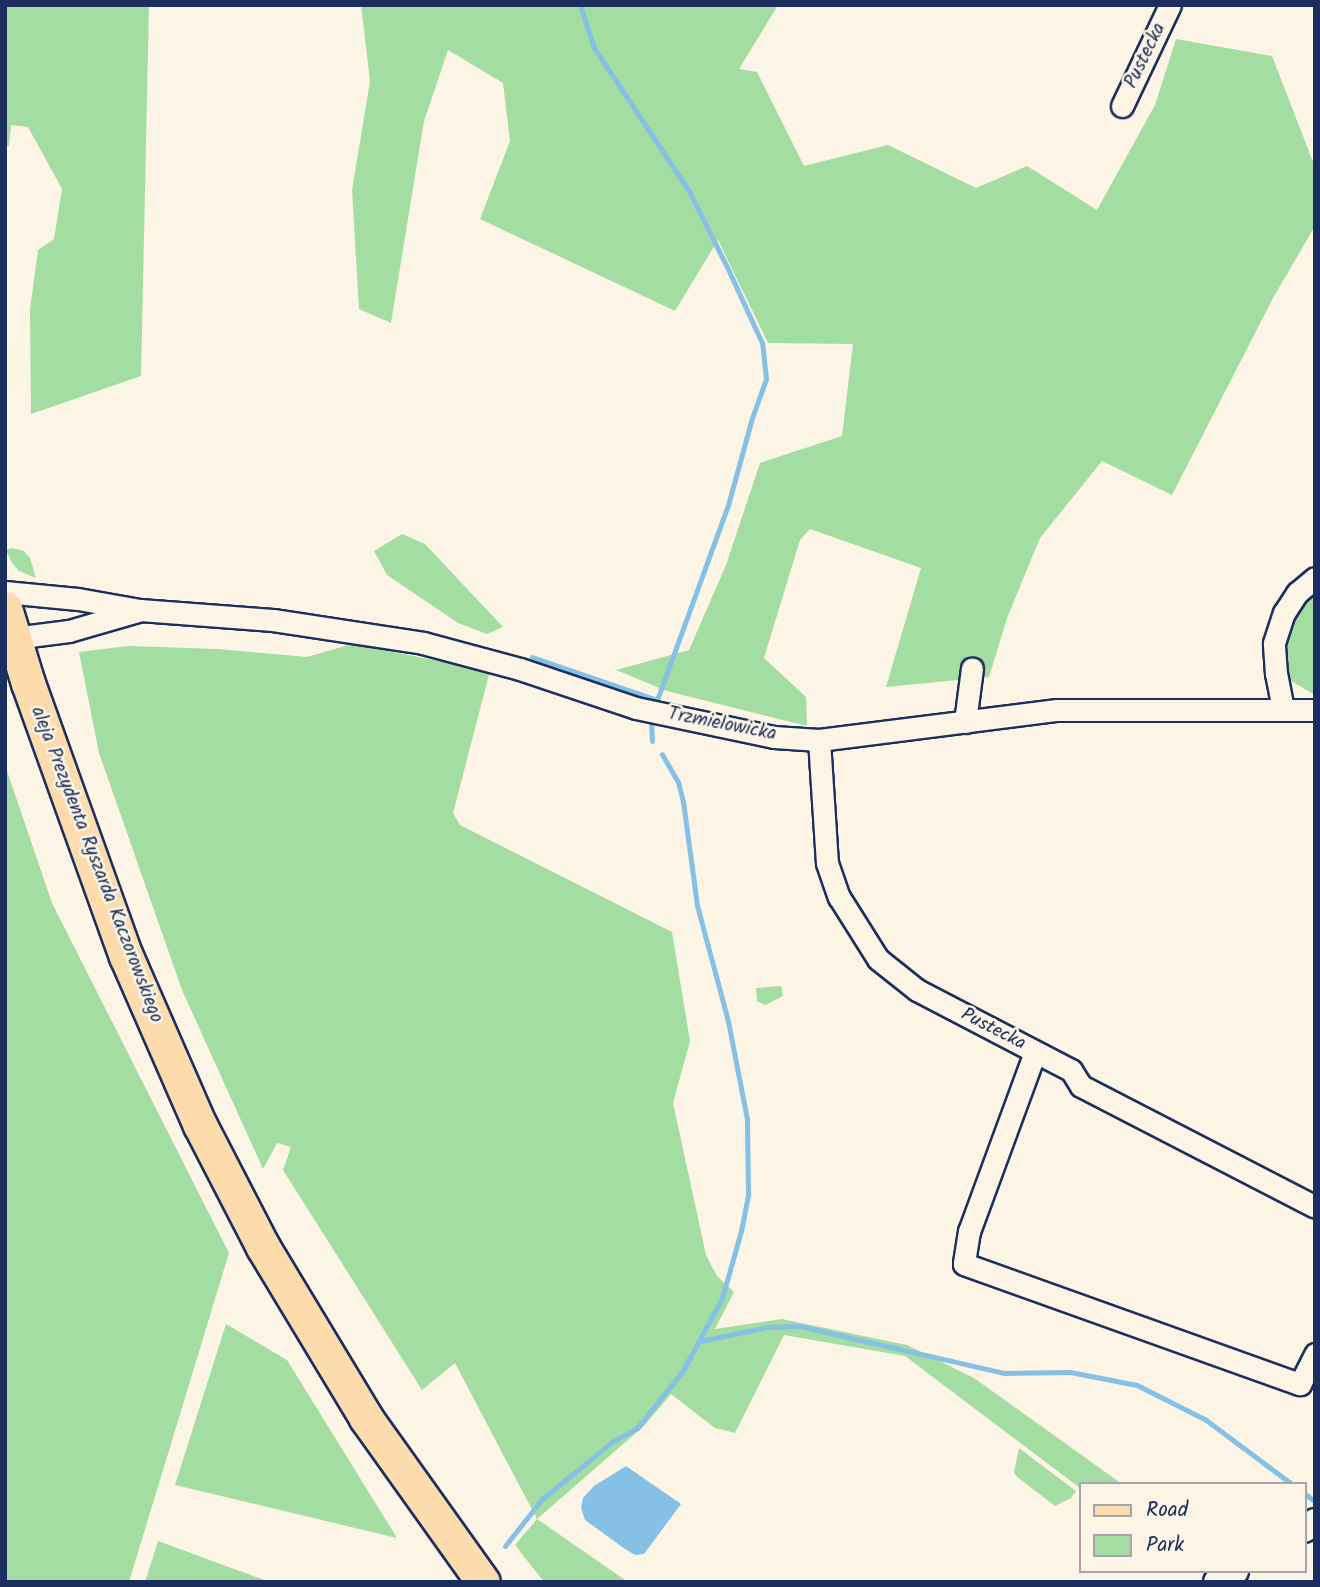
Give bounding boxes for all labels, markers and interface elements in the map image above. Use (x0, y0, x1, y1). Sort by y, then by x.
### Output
street label: Pustecka (1120, 20, 1172, 92)
street label: Trzmielowicka (666, 703, 778, 747)
street label: aleja Prezydenta Ryszarda Kaczorowskiego (25, 704, 167, 1026)
street label: Pustecka (957, 1004, 1029, 1056)
legend (1078, 1482, 1306, 1573)
text: Road (1146, 1494, 1188, 1527)
text: Park (1146, 1529, 1184, 1562)

